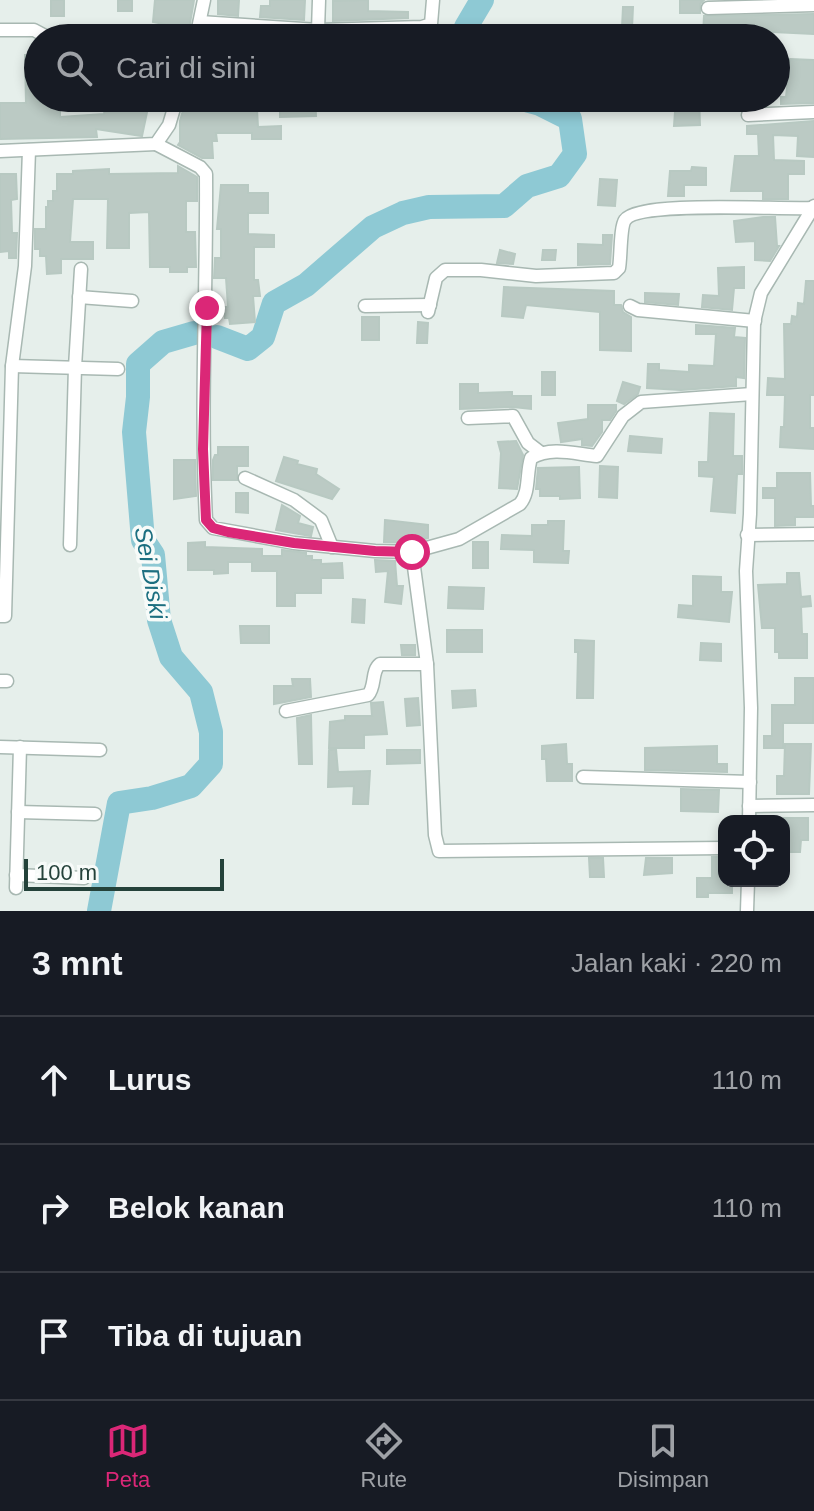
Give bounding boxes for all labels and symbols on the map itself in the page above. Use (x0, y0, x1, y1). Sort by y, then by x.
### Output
route end (189, 290, 225, 326)
water label: Sei Diski (130, 525, 173, 622)
route start (394, 534, 430, 570)
scale bar (24, 855, 224, 891)

